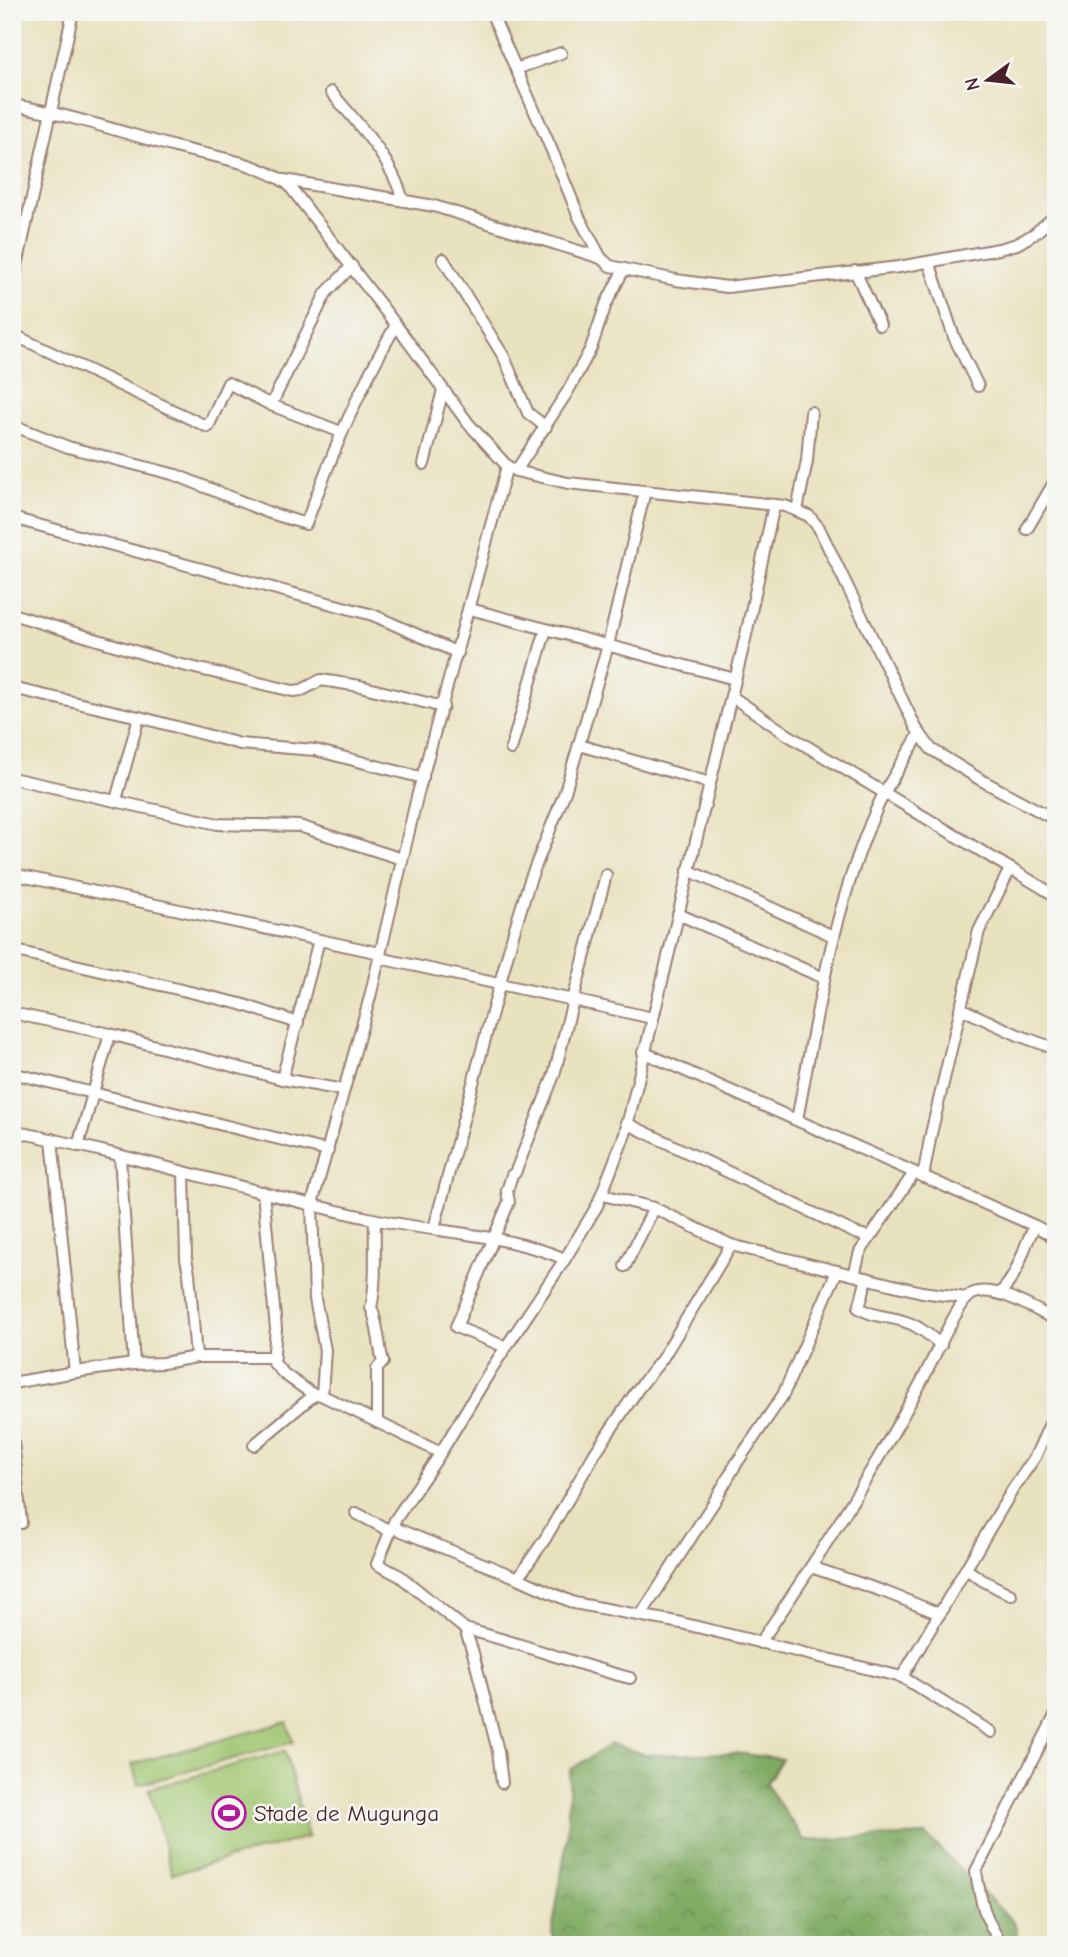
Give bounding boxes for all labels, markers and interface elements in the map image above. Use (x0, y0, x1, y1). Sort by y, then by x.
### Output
north arrow (953, 46, 1023, 116)
text: N (960, 75, 985, 93)
sports icon: Stade de Mugunga (210, 1794, 248, 1832)
place label: Stade de Mugunga (254, 1800, 439, 1827)

